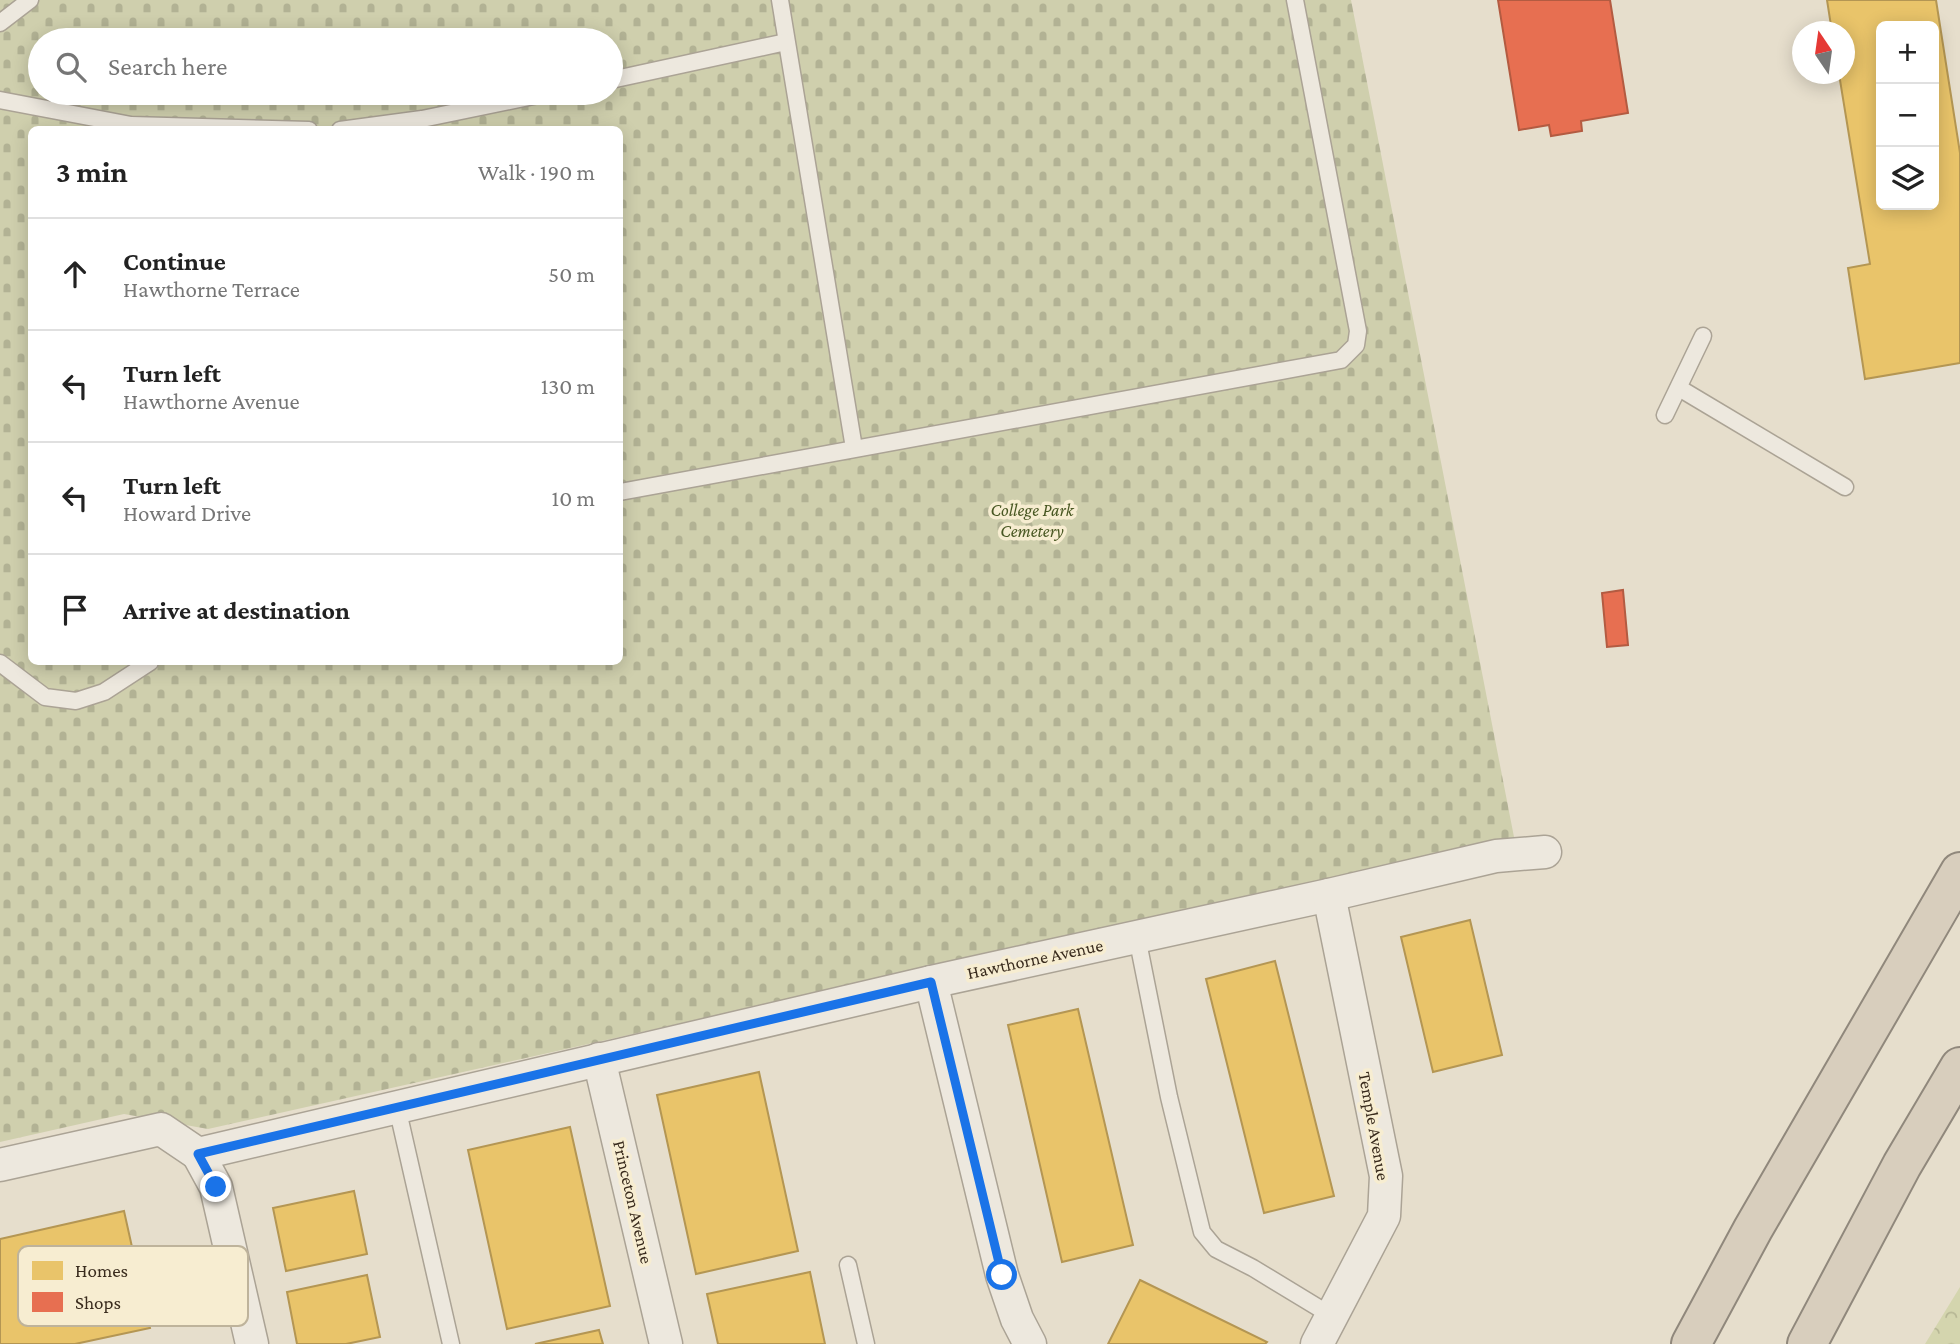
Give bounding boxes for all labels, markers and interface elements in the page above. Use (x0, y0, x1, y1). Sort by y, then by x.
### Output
north arrow (1792, 21, 1855, 84)
map controls (1876, 21, 1939, 210)
button: + (1876, 21, 1939, 84)
search box (28, 28, 623, 105)
icon: search (52, 48, 90, 86)
text: Search here (108, 52, 227, 81)
button: − (1876, 84, 1939, 147)
button: layers (1876, 147, 1939, 210)
text: 3 min (56, 155, 128, 188)
text: Walk · 190 m (478, 159, 595, 185)
text: Continue (123, 247, 226, 276)
icon: ahead (56, 255, 94, 293)
text: 50 m (548, 261, 595, 287)
text: Hawthorne Terrace (123, 276, 300, 302)
text: Turn left (123, 359, 221, 388)
icon: left (56, 367, 94, 405)
text: 130 m (541, 373, 595, 399)
text: Hawthorne Avenue (123, 388, 300, 414)
text: Turn left (123, 471, 221, 500)
icon: left (56, 479, 94, 517)
text: 10 m (552, 485, 595, 511)
text: Howard Drive (123, 500, 251, 526)
park label: College Park Cemetery (990, 500, 1075, 541)
icon: arrive (56, 591, 94, 629)
text: Arrive at destination (123, 596, 350, 625)
street label: Hawthorne Avenue (965, 935, 1105, 983)
street label: Temple Avenue (1355, 1070, 1393, 1182)
street label: Princeton Avenue (609, 1138, 657, 1266)
route end (200, 1171, 231, 1202)
legend (18, 1246, 248, 1326)
route start (986, 1259, 1017, 1290)
text: Homes (75, 1260, 128, 1281)
text: Shops (75, 1292, 121, 1313)

